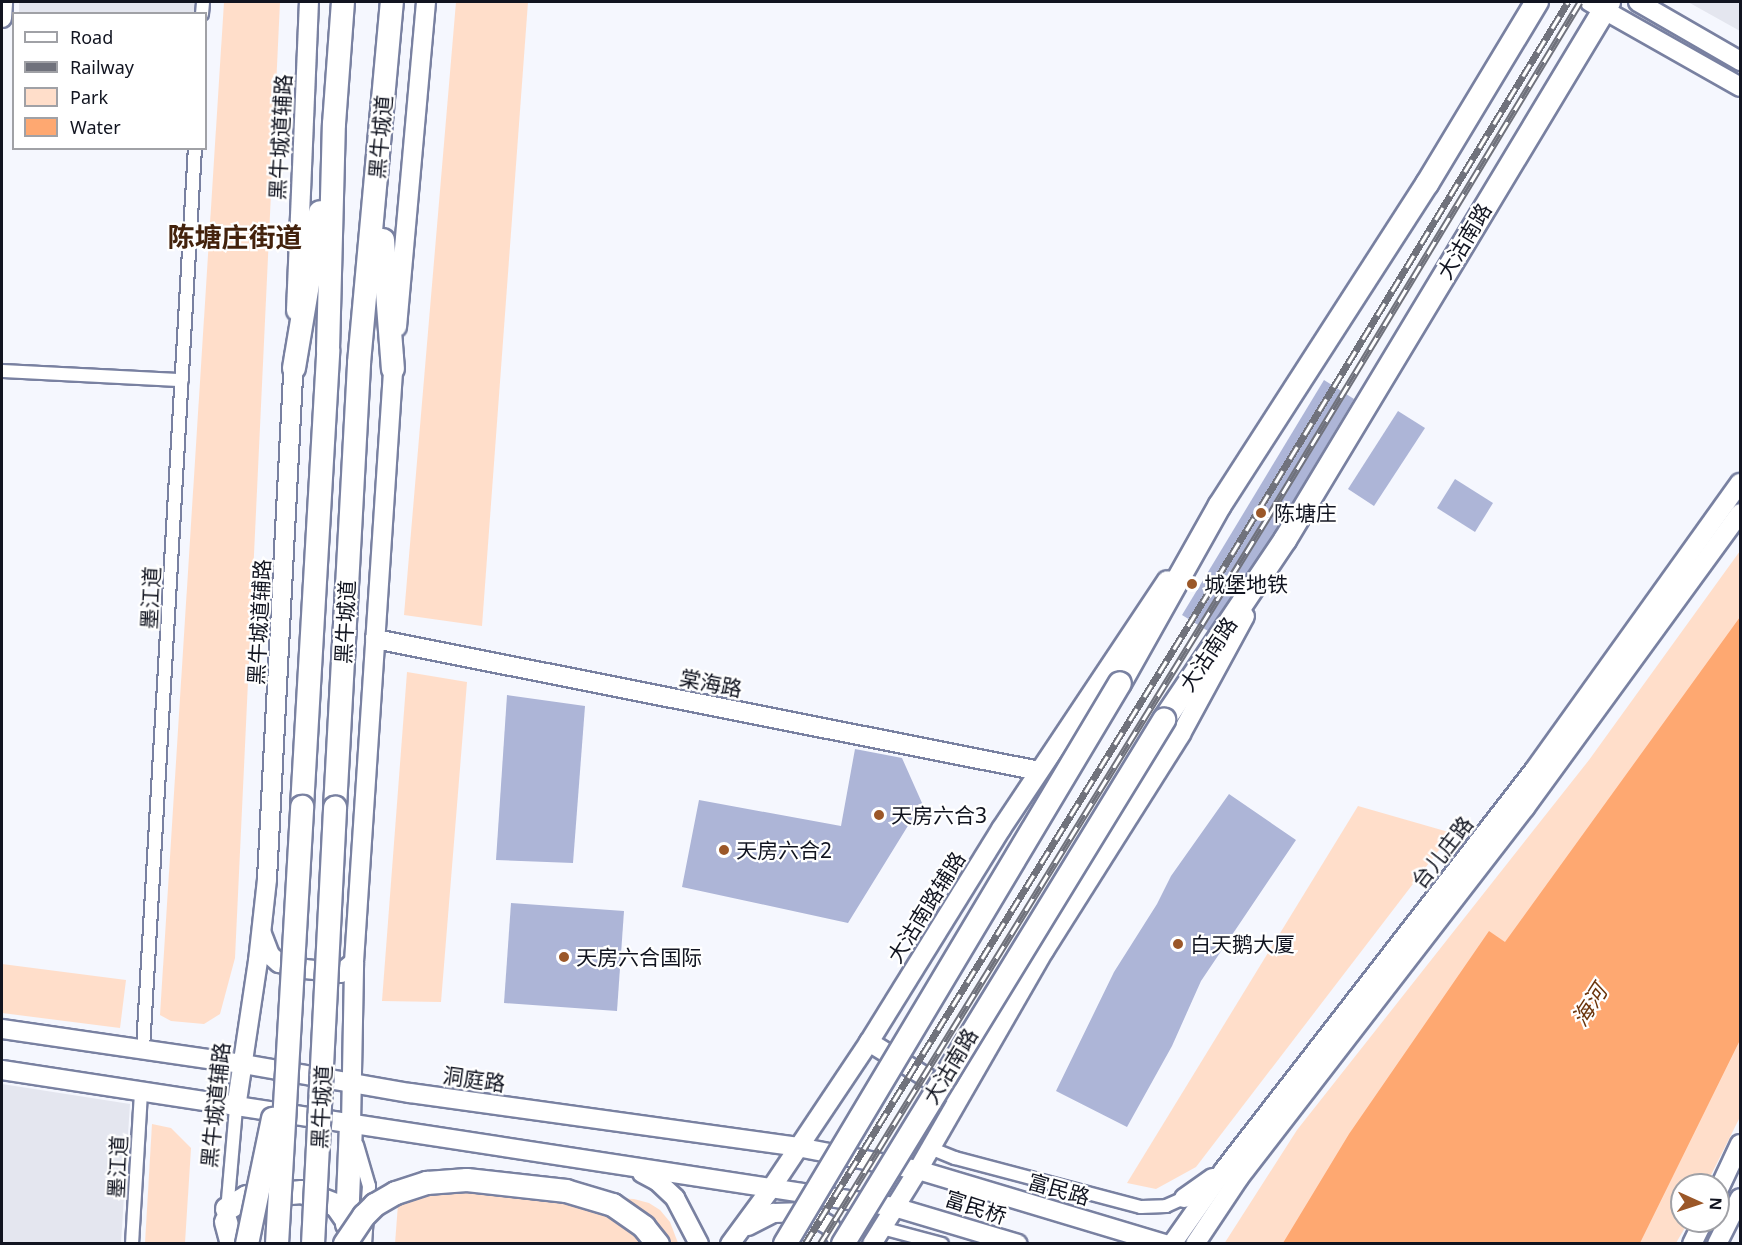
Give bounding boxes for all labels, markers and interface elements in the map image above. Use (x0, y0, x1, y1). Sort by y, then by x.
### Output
legend (12, 12, 207, 150)
text: Road (70, 25, 113, 49)
text: Railway (70, 55, 134, 79)
street label: 黑牛城道辅路 (264, 73, 296, 201)
text: Park (70, 85, 108, 109)
street label: 黑牛城道 (364, 94, 396, 180)
text: Water (70, 115, 121, 139)
street label: 大沽南路 (1432, 199, 1496, 283)
district label: 陈塘庄街道 (168, 221, 302, 253)
place label: 陈塘庄 (1274, 500, 1337, 526)
marker: 陈塘庄 (1252, 504, 1270, 522)
street label: 黑牛城道辅路 (243, 558, 275, 686)
street label: 墨江道 (136, 566, 164, 630)
place label: 城堡地铁 (1204, 571, 1288, 597)
marker: 城堡地铁 (1185, 577, 1199, 591)
street label: 黑牛城道 (330, 579, 360, 665)
street label: 大沽南路 (1174, 612, 1242, 696)
street label: 棠海路 (678, 665, 744, 701)
place label: 天房六合3 (891, 802, 987, 828)
marker: 天房六合3 (872, 808, 886, 822)
street label: 台儿庄路 (1406, 811, 1478, 893)
place label: 天房六合2 (736, 837, 832, 863)
marker: 天房六合2 (717, 843, 731, 857)
street label: 大沽南路辅路 (882, 847, 970, 967)
place label: 白天鹅大厦 (1190, 931, 1295, 957)
marker: 白天鹅大厦 (1171, 937, 1185, 951)
place label: 天房六合国际 (576, 944, 702, 970)
marker: 天房六合国际 (557, 950, 571, 964)
water label: 海河 (1566, 979, 1612, 1031)
street label: 大沽南路 (918, 1024, 982, 1108)
street label: 黑牛城道辅路 (196, 1041, 234, 1169)
street label: 洞庭路 (441, 1062, 507, 1096)
street label: 黑牛城道 (306, 1064, 336, 1150)
street label: 墨江道 (103, 1135, 131, 1199)
street label: 富民路 (1025, 1168, 1093, 1210)
north arrow (1670, 1173, 1730, 1233)
street label: 富民桥 (942, 1185, 1010, 1229)
text: N (1705, 1197, 1727, 1211)

